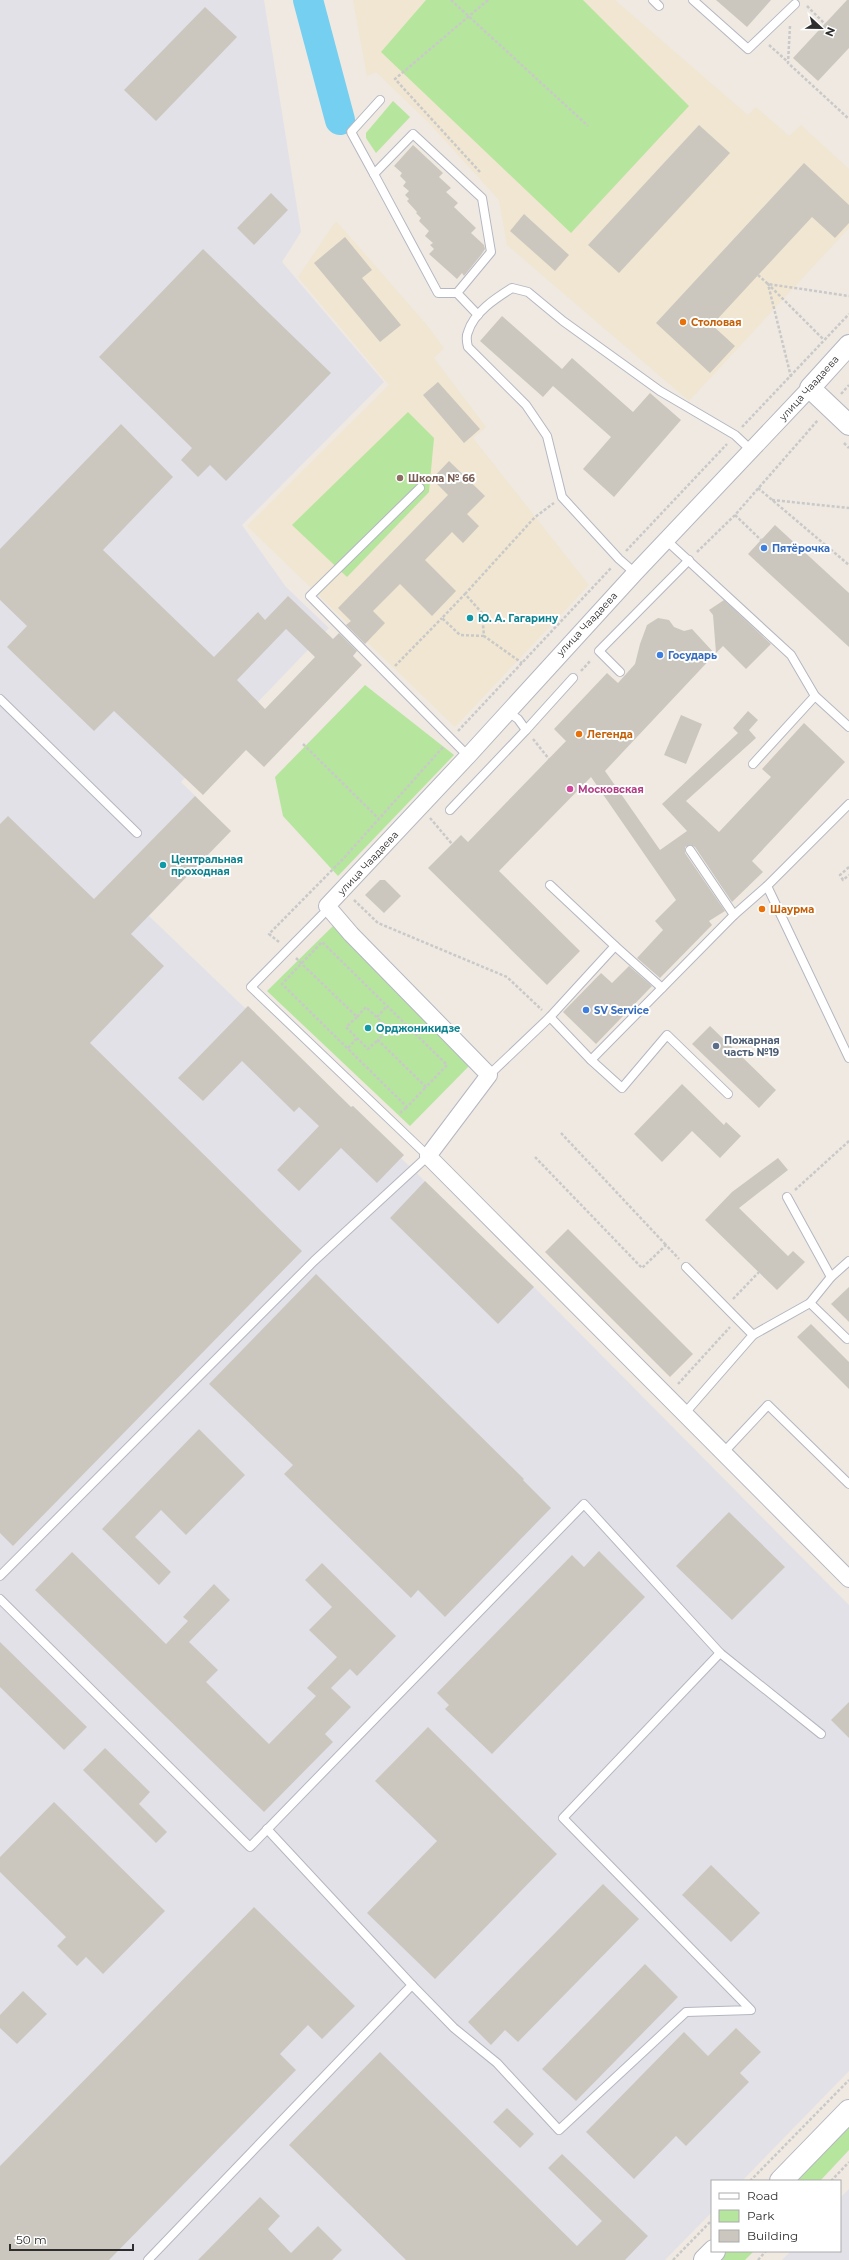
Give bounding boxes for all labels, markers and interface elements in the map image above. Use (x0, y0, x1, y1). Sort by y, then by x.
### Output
north arrow (801, 8, 841, 48)
text: N (822, 25, 838, 38)
place label: Столовая (691, 316, 741, 329)
marker: Столовая (678, 317, 688, 327)
street label: улица Чаадаева (776, 353, 842, 424)
place label: Школа № 66 (408, 472, 476, 485)
marker: Школа № 66 (395, 473, 405, 483)
place label: Пятёрочка (772, 542, 830, 555)
marker: Пятёрочка (759, 543, 769, 553)
street label: улица Чаадаева (553, 589, 620, 660)
place label: Ю. А. Гагарину (478, 612, 559, 625)
marker: Ю. А. Гагарину (465, 613, 475, 623)
place label: Государь (668, 649, 717, 662)
marker: Государь (655, 650, 665, 660)
place label: Легенда (587, 728, 633, 741)
marker: Легенда (574, 729, 584, 739)
place label: Московская (578, 783, 644, 796)
marker: Московская (565, 784, 575, 794)
street label: улица Чаадаева (334, 828, 401, 899)
place label: Центральная проходная (171, 853, 243, 878)
marker: Центральная проходная (158, 860, 168, 870)
place label: Шаурма (770, 903, 814, 916)
marker: Шаурма (757, 904, 767, 914)
place label: SV Service (594, 1004, 649, 1017)
marker: SV Service (581, 1005, 591, 1015)
place label: Орджоникидзе (376, 1022, 460, 1035)
marker: Орджоникидзе (363, 1023, 373, 1033)
place label: Пожарная часть №19 (724, 1034, 780, 1059)
marker: Пожарная часть №19 (711, 1041, 721, 1051)
legend (711, 2180, 841, 2252)
text: Road (747, 2188, 778, 2203)
text: Park (747, 2208, 775, 2223)
scale bar (10, 2226, 133, 2252)
text: Building (747, 2228, 798, 2243)
text: 50 m (16, 2232, 47, 2247)

